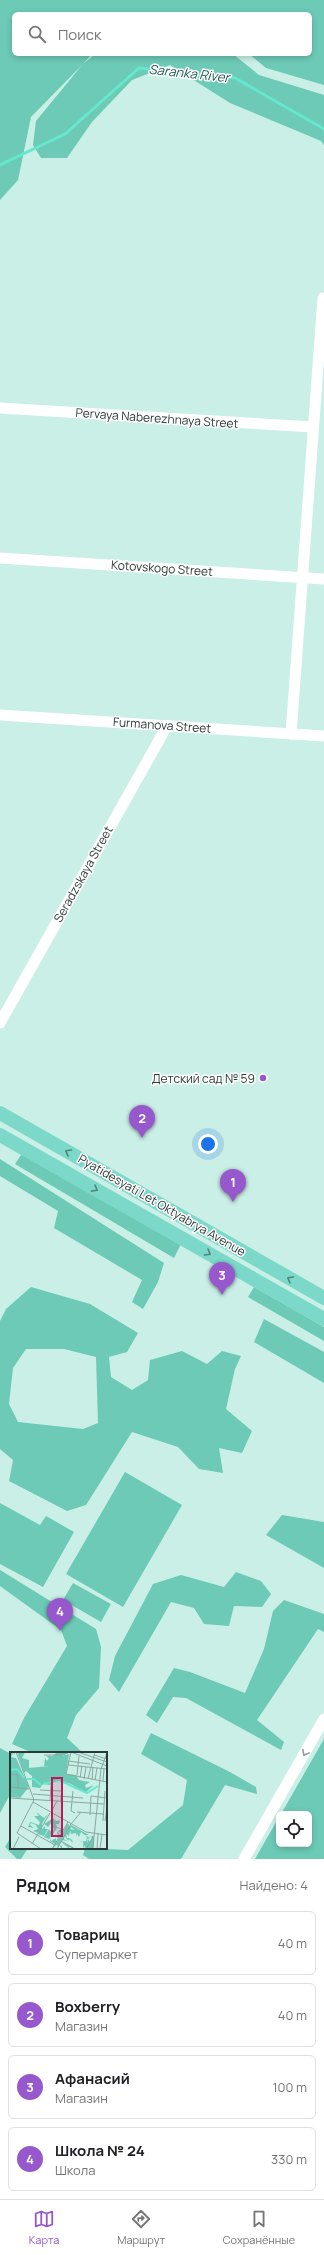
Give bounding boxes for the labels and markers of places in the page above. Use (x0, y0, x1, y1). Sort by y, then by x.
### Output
place label: Детский сад № 59 (152, 1070, 255, 1087)
marker: Детский сад № 59 (258, 1073, 268, 1083)
pin: 2 (129, 1105, 155, 1138)
pin: 1 (220, 1169, 246, 1202)
pin: 3 (209, 1262, 235, 1295)
pin: 4 (47, 1598, 73, 1631)

